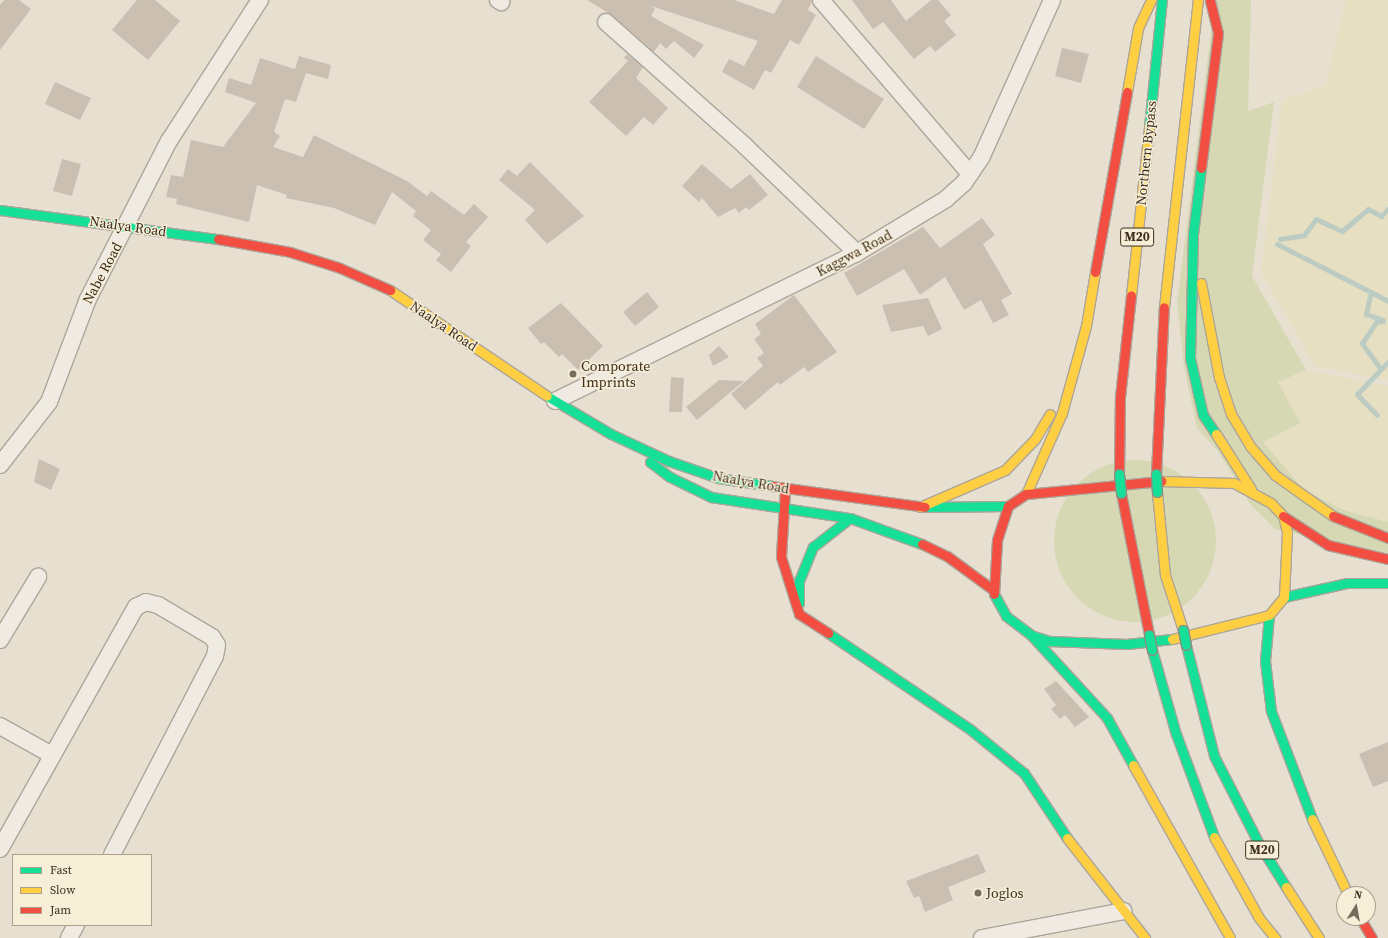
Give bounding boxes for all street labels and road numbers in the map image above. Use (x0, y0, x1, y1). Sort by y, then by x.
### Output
street label: Northern Bypass (1132, 100, 1160, 206)
street label: Naalya Road (88, 212, 168, 240)
street label: Kaggwa Road (813, 226, 895, 280)
road number: M20 (1120, 226, 1154, 248)
street label: Nabe Road (79, 239, 125, 307)
street label: Naalya Road (407, 297, 481, 355)
street label: Naalya Road (711, 467, 791, 497)
road number: M20 (1245, 839, 1279, 861)

